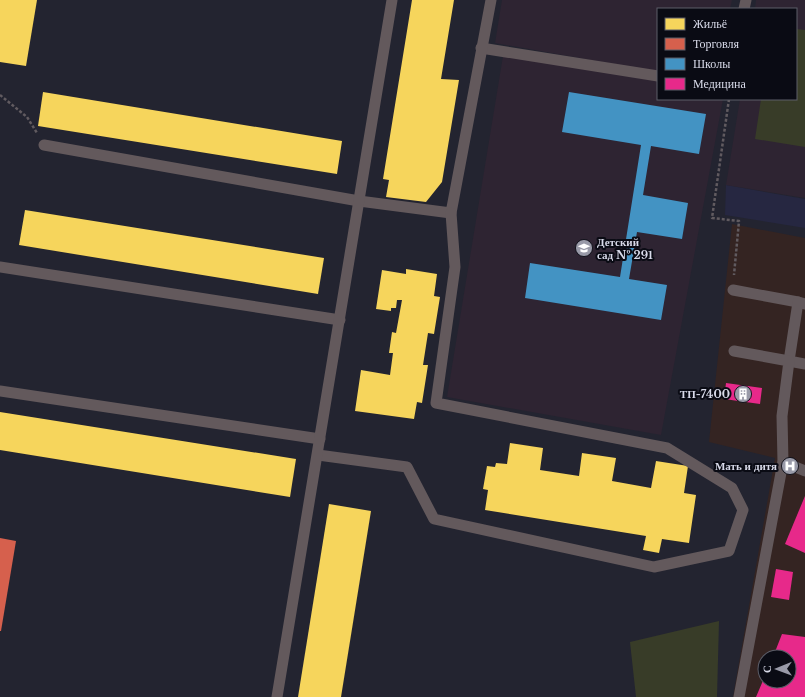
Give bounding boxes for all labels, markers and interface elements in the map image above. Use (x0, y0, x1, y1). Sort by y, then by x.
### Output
legend (657, 8, 797, 100)
text: Жильё (693, 16, 727, 31)
text: Торговля (693, 36, 740, 51)
text: Школы (693, 56, 730, 71)
text: Медицина (693, 76, 746, 91)
place label: Детский сад № 291 (597, 235, 653, 262)
school or university icon: Детский сад № 291 (574, 238, 594, 258)
building icon: ТП-7400 (733, 384, 753, 404)
place label: ТП-7400 (680, 387, 730, 401)
hospital icon: Мать и дитя (780, 456, 800, 476)
place label: Мать и дитя (715, 459, 777, 473)
north arrow (757, 649, 797, 689)
text: С (760, 665, 774, 673)

